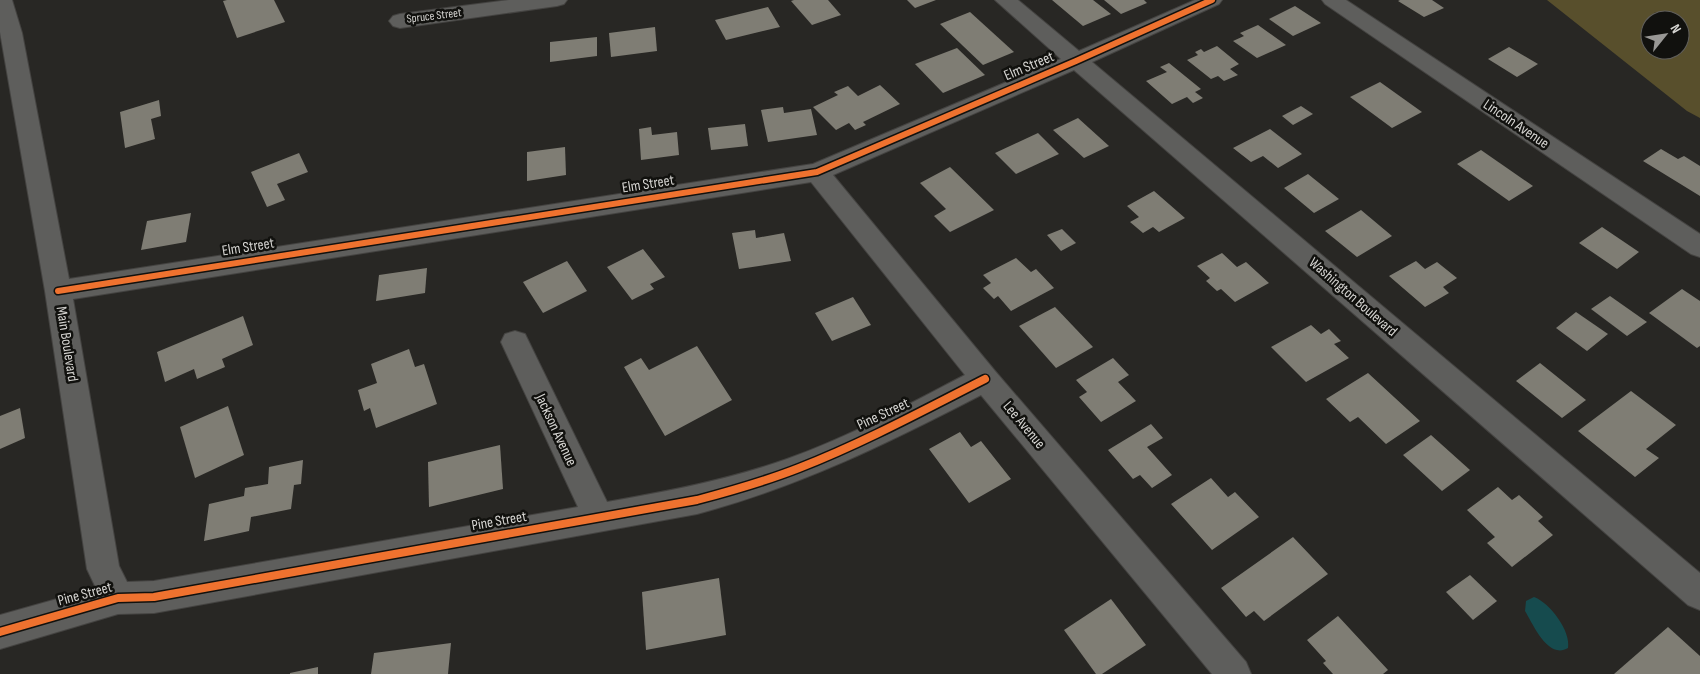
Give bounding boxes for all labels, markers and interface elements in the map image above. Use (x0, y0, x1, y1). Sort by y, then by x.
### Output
street label: Spruce Street (406, 5, 463, 27)
north arrow (1640, 10, 1690, 60)
text: N (1667, 21, 1685, 36)
street label: Elm Street (1001, 47, 1057, 85)
street label: Lincoln Avenue (1480, 95, 1552, 153)
street label: Elm Street (621, 170, 676, 198)
street label: Elm Street (221, 233, 276, 261)
street label: Washington Boulevard (1305, 253, 1401, 341)
street label: Main Boulevard (52, 305, 82, 383)
street label: Jackson Avenue (531, 390, 581, 469)
street label: Pine Street (854, 393, 913, 434)
street label: Lee Avenue (999, 397, 1049, 453)
street label: Pine Street (470, 507, 528, 535)
street label: Pine Street (56, 578, 115, 610)

